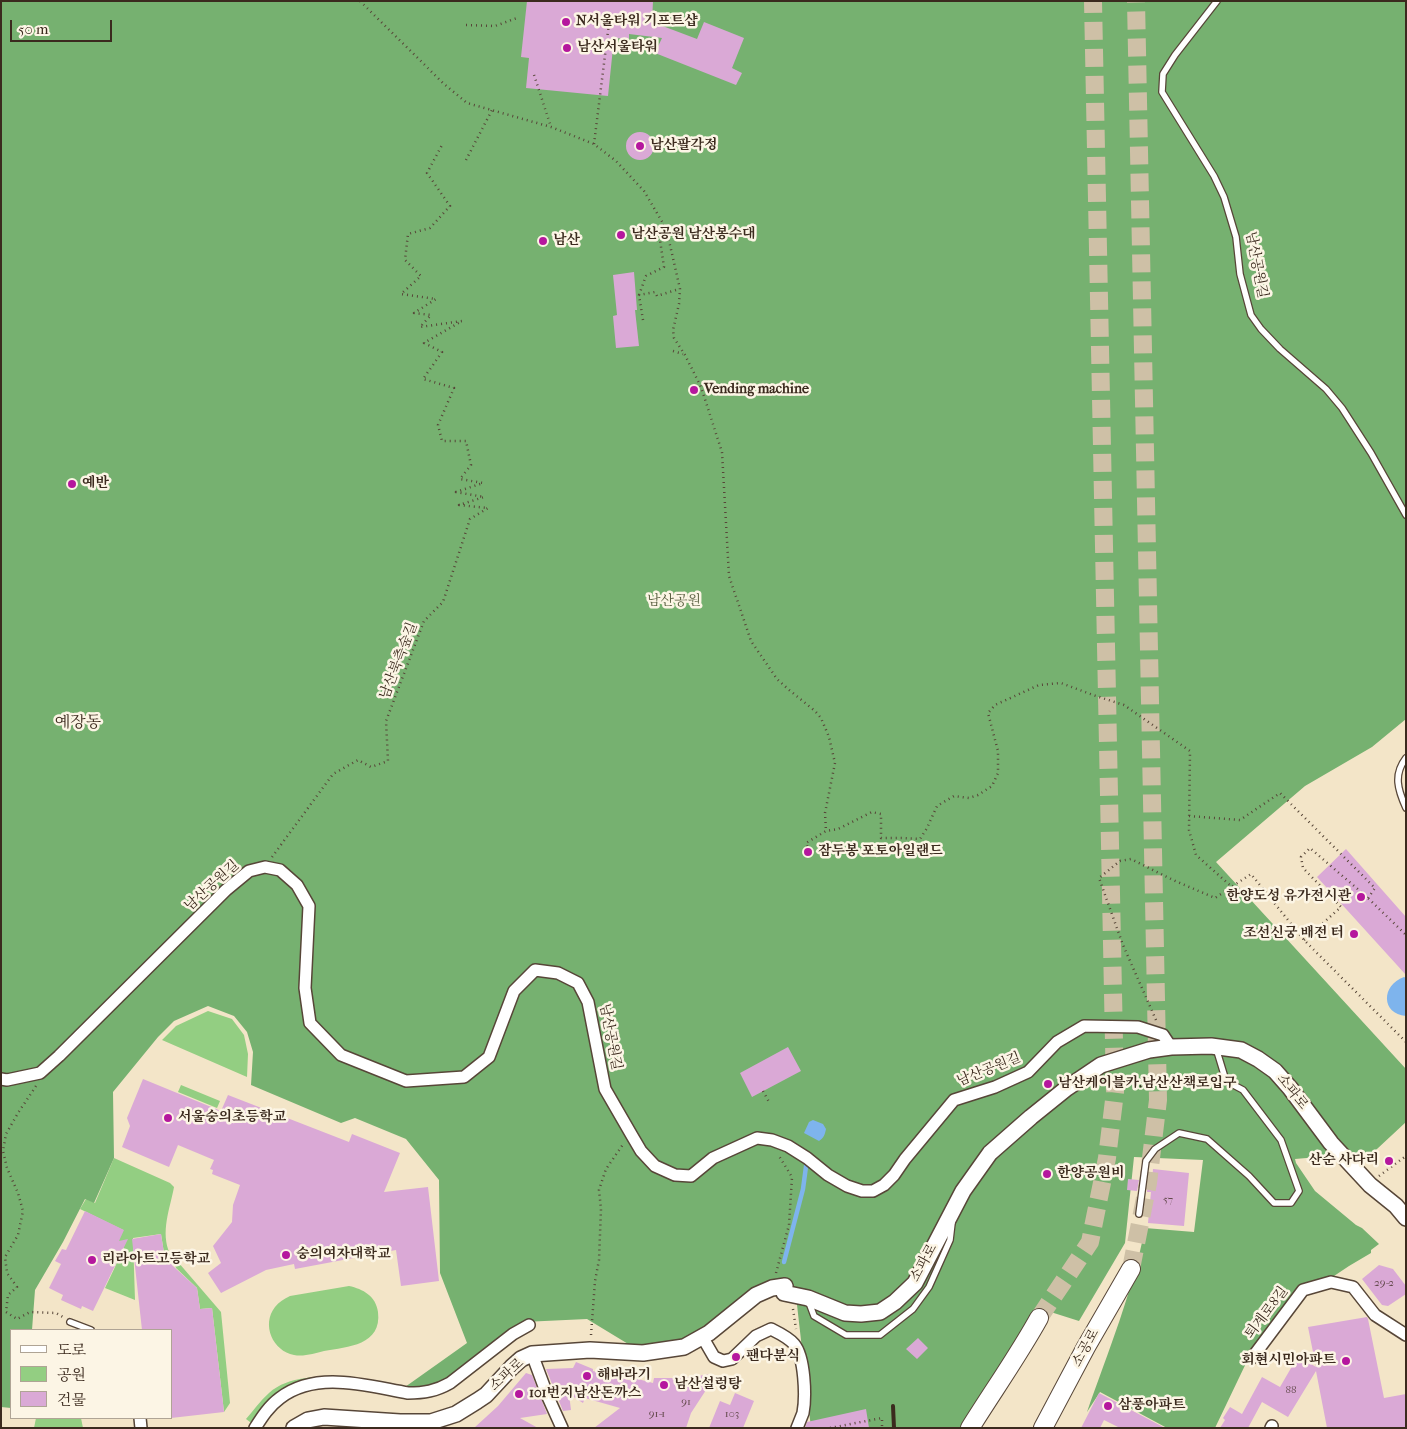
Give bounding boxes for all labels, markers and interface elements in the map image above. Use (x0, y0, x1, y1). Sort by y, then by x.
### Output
scale bar (12, 10, 115, 42)
place label: N서울타워 기프트샵 (576, 14, 698, 30)
marker: N서울타워 기프트샵 (560, 16, 572, 28)
text: 50 m (18, 20, 48, 38)
place label: 남산서울타워 (577, 40, 658, 56)
marker: 남산서울타워 (561, 42, 573, 54)
place label: 남산팔각정 (650, 138, 718, 154)
marker: 남산팔각정 (634, 140, 646, 152)
place label: 남산공원 남산봉수대 (631, 227, 756, 243)
marker: 남산공원 남산봉수대 (615, 229, 627, 241)
street label: 남산공원길 (1241, 230, 1271, 300)
place label: 남산 (553, 233, 580, 249)
marker: 남산 (537, 235, 549, 247)
place label: Vending machine (704, 382, 809, 398)
marker: Vending machine (688, 384, 700, 396)
place label: 예반 (82, 476, 109, 492)
marker: 예반 (66, 478, 78, 490)
park label: 남산공원 (647, 594, 701, 610)
street label: 남산북측숲길 (377, 620, 421, 702)
district label: 예장동 (55, 713, 101, 733)
place label: 잠두봉 포토아일랜드 (818, 844, 943, 860)
marker: 잠두봉 포토아일랜드 (802, 846, 814, 858)
street label: 남산공원길 (181, 857, 243, 915)
place label: 한양도성 유가전시관 (1226, 889, 1351, 905)
marker: 한양도성 유가전시관 (1355, 891, 1367, 903)
place label: 조선신궁 배전 터 (1243, 926, 1344, 942)
marker: 조선신궁 배전 터 (1348, 928, 1360, 940)
street label: 남산공원길 (595, 1002, 625, 1072)
street label: 남산공원길 (955, 1050, 1023, 1090)
street label: 소파로 (1273, 1071, 1311, 1113)
place label: 남산케이블카.남산산책로입구 (1058, 1076, 1237, 1092)
marker: 남산케이블카.남산산책로입구 (1042, 1078, 1054, 1090)
place label: 서울숭의초등학교 (178, 1110, 286, 1126)
marker: 서울숭의초등학교 (162, 1112, 174, 1124)
place label: 산순 사다리 (1308, 1153, 1379, 1169)
marker: 산순 사다리 (1383, 1155, 1395, 1167)
place label: 한양공원비 (1057, 1166, 1125, 1182)
marker: 한양공원비 (1041, 1168, 1053, 1180)
house number: 57 (1163, 1193, 1173, 1207)
street label: 소파로 (907, 1241, 941, 1285)
place label: 숭의여자대학교 (296, 1247, 391, 1263)
marker: 숭의여자대학교 (280, 1249, 292, 1261)
place label: 리라아트고등학교 (102, 1252, 210, 1268)
marker: 리라아트고등학교 (86, 1254, 98, 1266)
house number: 29-2 (1374, 1276, 1394, 1290)
street label: 퇴계로8길 (1242, 1284, 1292, 1342)
street label: 소공로 (1069, 1326, 1103, 1370)
legend (10, 1329, 172, 1419)
text: 도로 (57, 1341, 86, 1359)
place label: 팬다분식 (746, 1349, 800, 1365)
marker: 팬다분식 (730, 1351, 742, 1363)
place label: 회현시민아파트 (1241, 1353, 1336, 1369)
street label: 소파로 (486, 1355, 528, 1395)
marker: 회현시민아파트 (1340, 1355, 1352, 1367)
text: 공원 (57, 1366, 86, 1384)
place label: 해바라기 (597, 1368, 651, 1384)
marker: 해바라기 (581, 1370, 593, 1382)
place label: 남산설렁탕 (674, 1377, 742, 1393)
marker: 남산설렁탕 (658, 1379, 670, 1391)
house number: 88 (1285, 1383, 1297, 1397)
place label: 101번지남산돈까스 (529, 1386, 641, 1402)
marker: 101번지남산돈까스 (513, 1388, 525, 1400)
text: 건물 (57, 1391, 86, 1409)
house number: 91 (681, 1395, 691, 1409)
place label: 삼풍아파트 (1118, 1398, 1186, 1414)
marker: 삼풍아파트 (1102, 1400, 1114, 1412)
house number: 91-1 (649, 1407, 665, 1421)
house number: 103 (725, 1407, 739, 1421)

